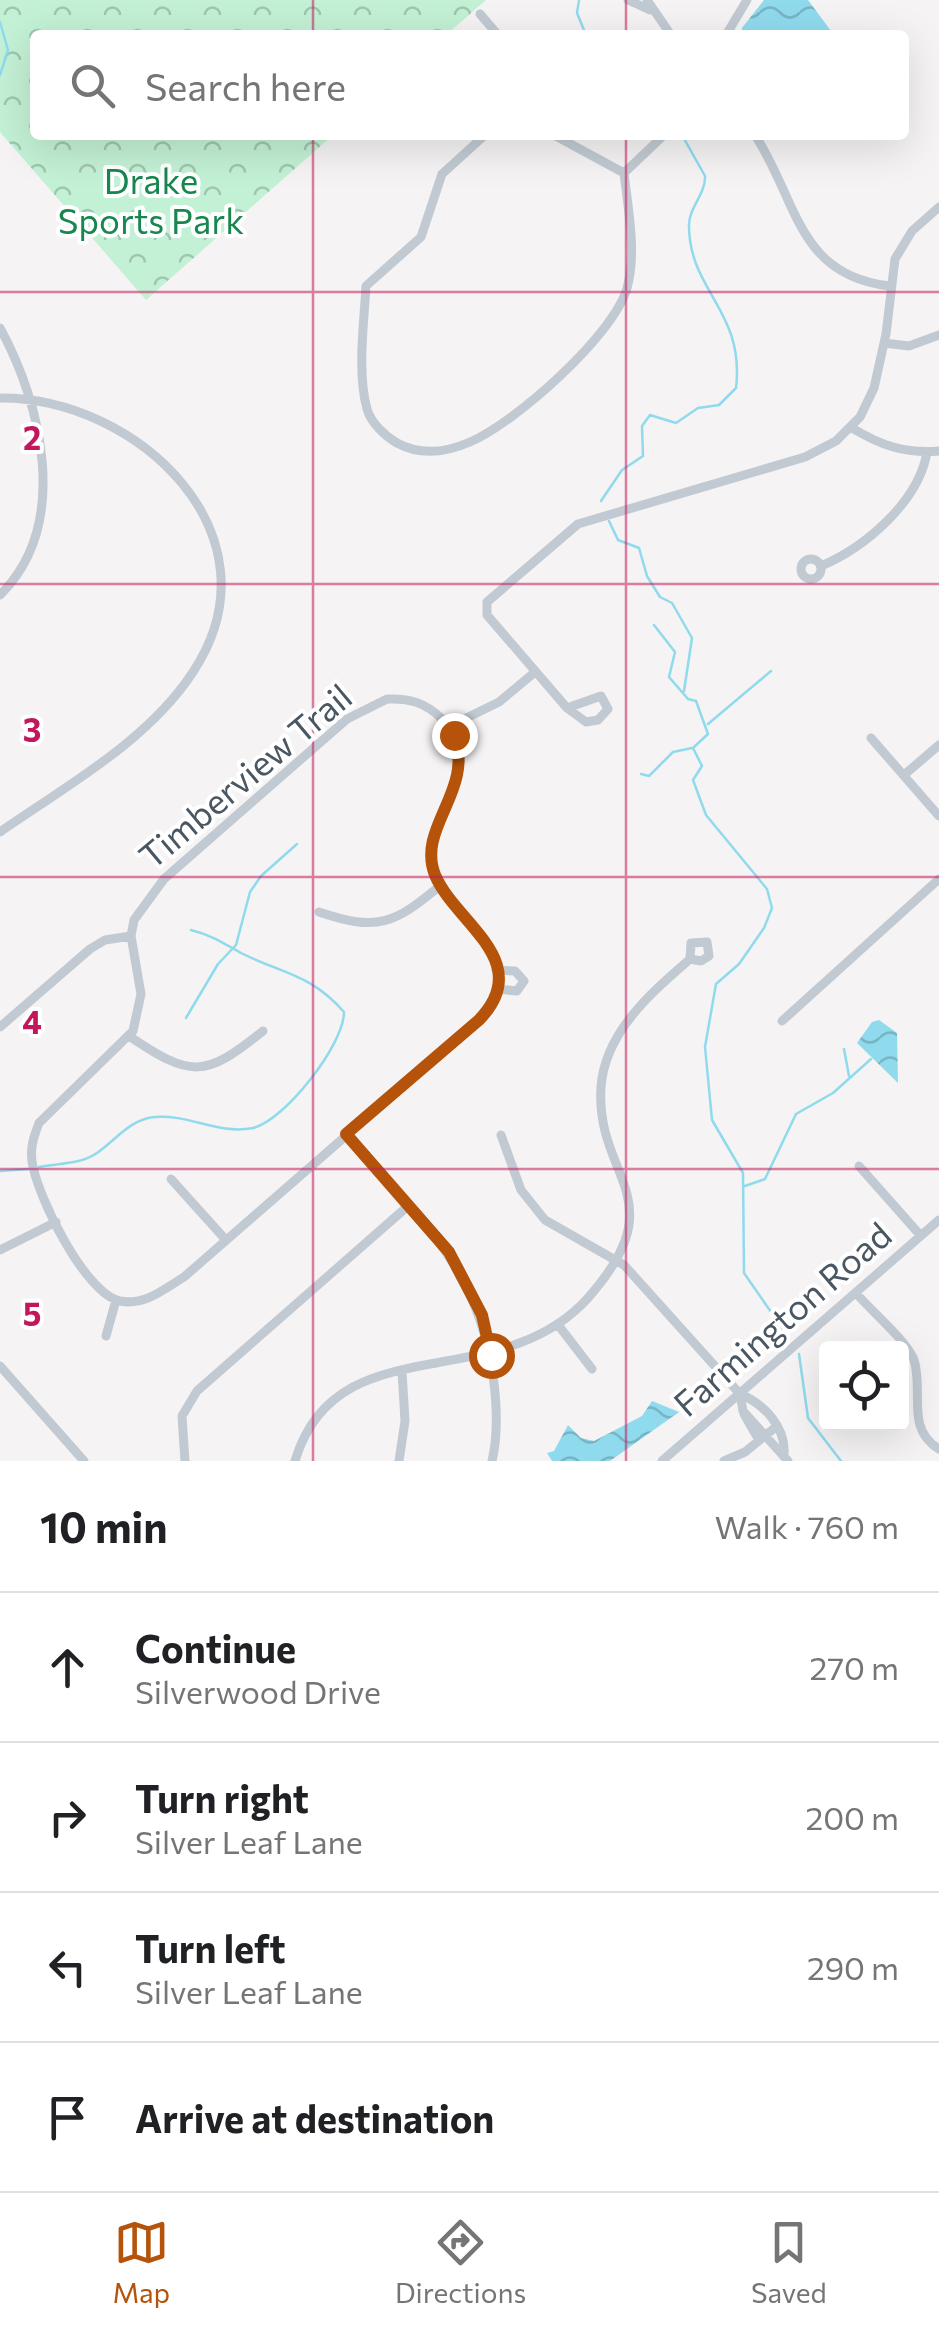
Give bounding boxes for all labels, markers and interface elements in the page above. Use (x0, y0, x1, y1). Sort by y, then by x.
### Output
search box (30, 30, 909, 140)
icon: search (65, 58, 120, 113)
text: Search here (145, 62, 346, 109)
park label: Drake Sports Park (58, 158, 244, 241)
text: 2 (23, 417, 41, 457)
street label: Timberview Trail (129, 674, 359, 876)
text: 3 (23, 709, 41, 749)
route end (432, 713, 478, 759)
text: 4 (22, 1001, 42, 1041)
street label: Farmington Road (664, 1212, 899, 1424)
text: 5 (23, 1293, 41, 1333)
route start (469, 1333, 515, 1379)
map controls (819, 1341, 909, 1431)
button: locate (819, 1341, 909, 1431)
text: 10 min (40, 1500, 168, 1552)
text: Walk · 760 m (715, 1506, 899, 1546)
text: Continue (135, 1624, 296, 1671)
icon: ahead (40, 1640, 95, 1695)
text: 270 m (810, 1647, 899, 1687)
text: Silverwood Drive (135, 1671, 381, 1711)
text: Turn right (135, 1774, 309, 1821)
icon: right (40, 1790, 95, 1845)
text: 200 m (806, 1797, 899, 1837)
text: Silver Leaf Lane (135, 1821, 363, 1861)
text: Turn left (135, 1924, 286, 1971)
icon: left (40, 1940, 95, 1995)
text: 290 m (807, 1947, 899, 1987)
text: Silver Leaf Lane (135, 1971, 363, 2011)
icon: arrive (40, 2090, 95, 2145)
text: Arrive at destination (135, 2094, 494, 2141)
tab: Map (112, 2215, 170, 2309)
tab: Directions (395, 2215, 526, 2309)
tab: Saved (751, 2215, 827, 2309)

